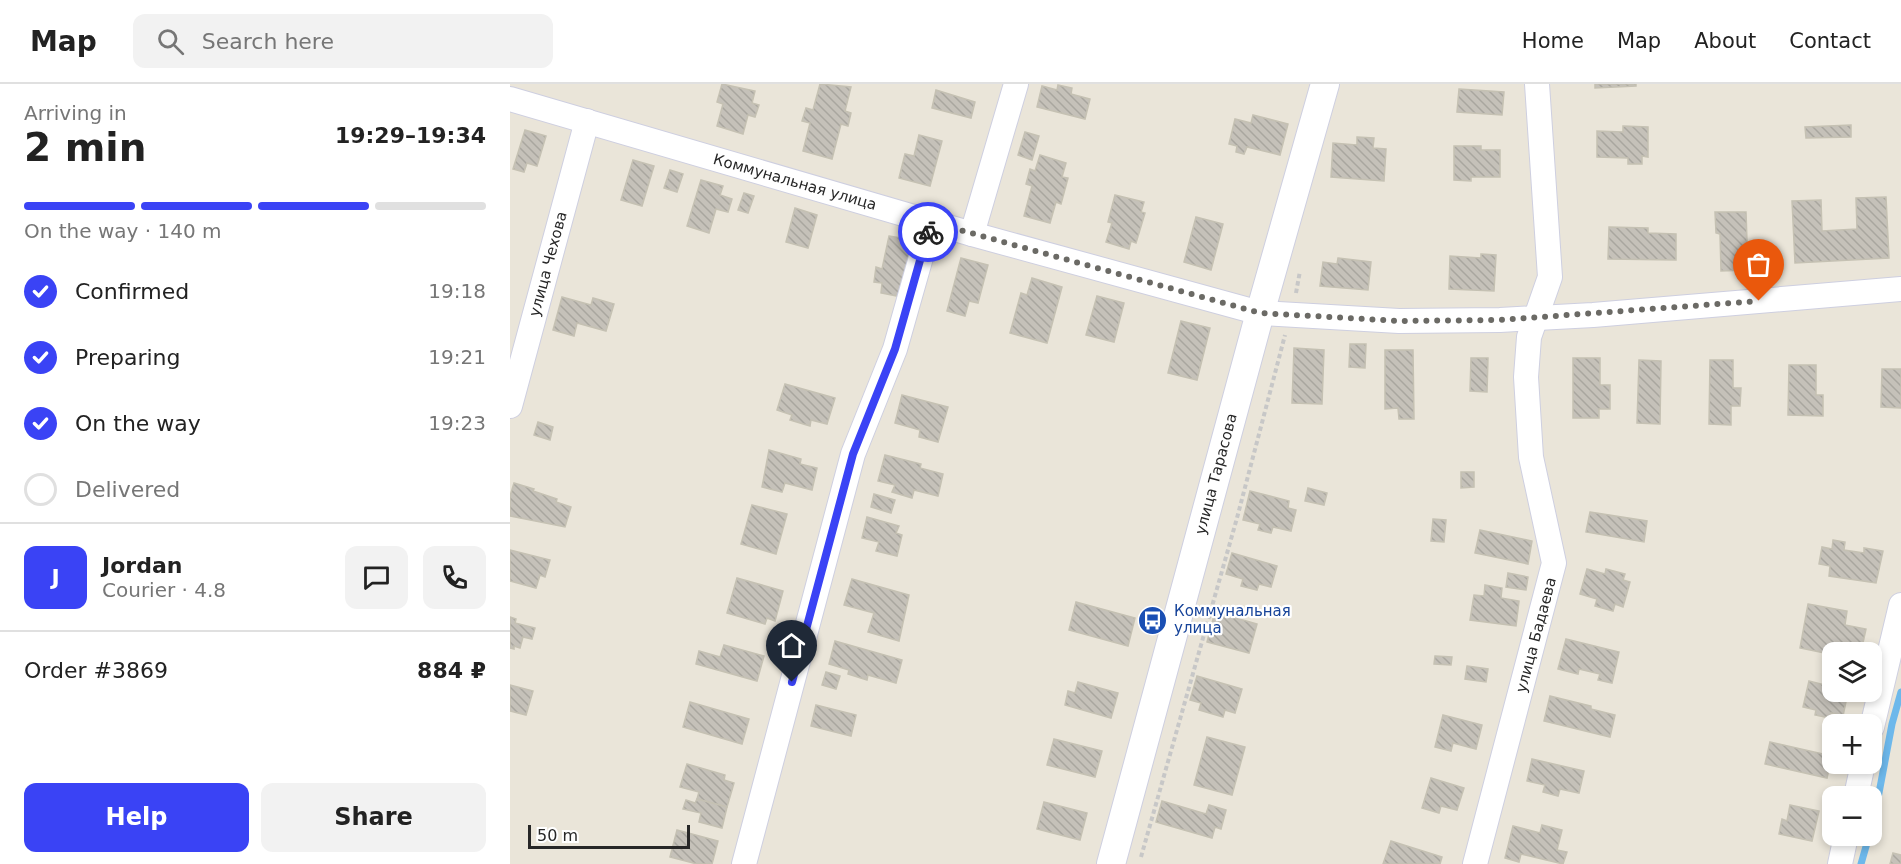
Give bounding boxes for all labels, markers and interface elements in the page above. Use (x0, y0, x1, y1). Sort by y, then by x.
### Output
search box (133, 14, 553, 68)
text: Map (30, 25, 97, 58)
icon: search (154, 25, 187, 58)
text: Search here (202, 29, 334, 54)
text: Home (1522, 29, 1584, 53)
text: Map (1617, 29, 1661, 53)
text: About (1694, 29, 1756, 53)
text: Contact (1789, 29, 1871, 53)
text: Arriving in (24, 101, 127, 125)
text: 19:29–19:34 (335, 123, 486, 148)
text: 2 min (24, 125, 146, 170)
street label: Коммунальная улица (711, 150, 879, 214)
courier (898, 202, 958, 262)
street label: улица Чехова (525, 210, 571, 318)
icon: bike (912, 216, 945, 249)
text: On the way · 140 m (24, 219, 222, 243)
pin (1733, 239, 1784, 301)
icon: bag (1742, 248, 1775, 281)
icon: check (24, 275, 57, 308)
text: Confirmed (75, 279, 189, 304)
text: 19:18 (428, 279, 486, 303)
icon: check (24, 341, 57, 374)
text: Preparing (75, 345, 181, 370)
text: 19:21 (428, 345, 486, 369)
icon: check (24, 407, 57, 440)
text: On the way (75, 411, 201, 436)
text: 19:23 (428, 411, 486, 435)
street label: улица Тарасова (1191, 411, 1241, 537)
text: Delivered (75, 477, 180, 502)
button: chat (345, 546, 408, 609)
button: phone (423, 546, 486, 609)
text: Jordan (102, 553, 182, 578)
text: J (51, 565, 60, 590)
street label: улица Бадаева (1512, 575, 1560, 695)
text: Courier · 4.8 (102, 578, 226, 602)
place label: Коммунальная улица (1174, 602, 1291, 637)
bus stop icon: Коммунальная улица (1137, 604, 1169, 636)
pin (766, 620, 817, 682)
icon: home (775, 629, 808, 662)
map controls (1822, 642, 1882, 846)
button: layers (1822, 642, 1882, 702)
text: Order #3869 (24, 658, 168, 683)
text: 884 ₽ (417, 658, 486, 683)
button: + (1822, 714, 1882, 774)
button: Help (24, 783, 249, 852)
button: Share (261, 783, 486, 852)
button: − (1822, 786, 1882, 846)
scale bar (528, 822, 690, 850)
text: 50 m (537, 826, 578, 845)

